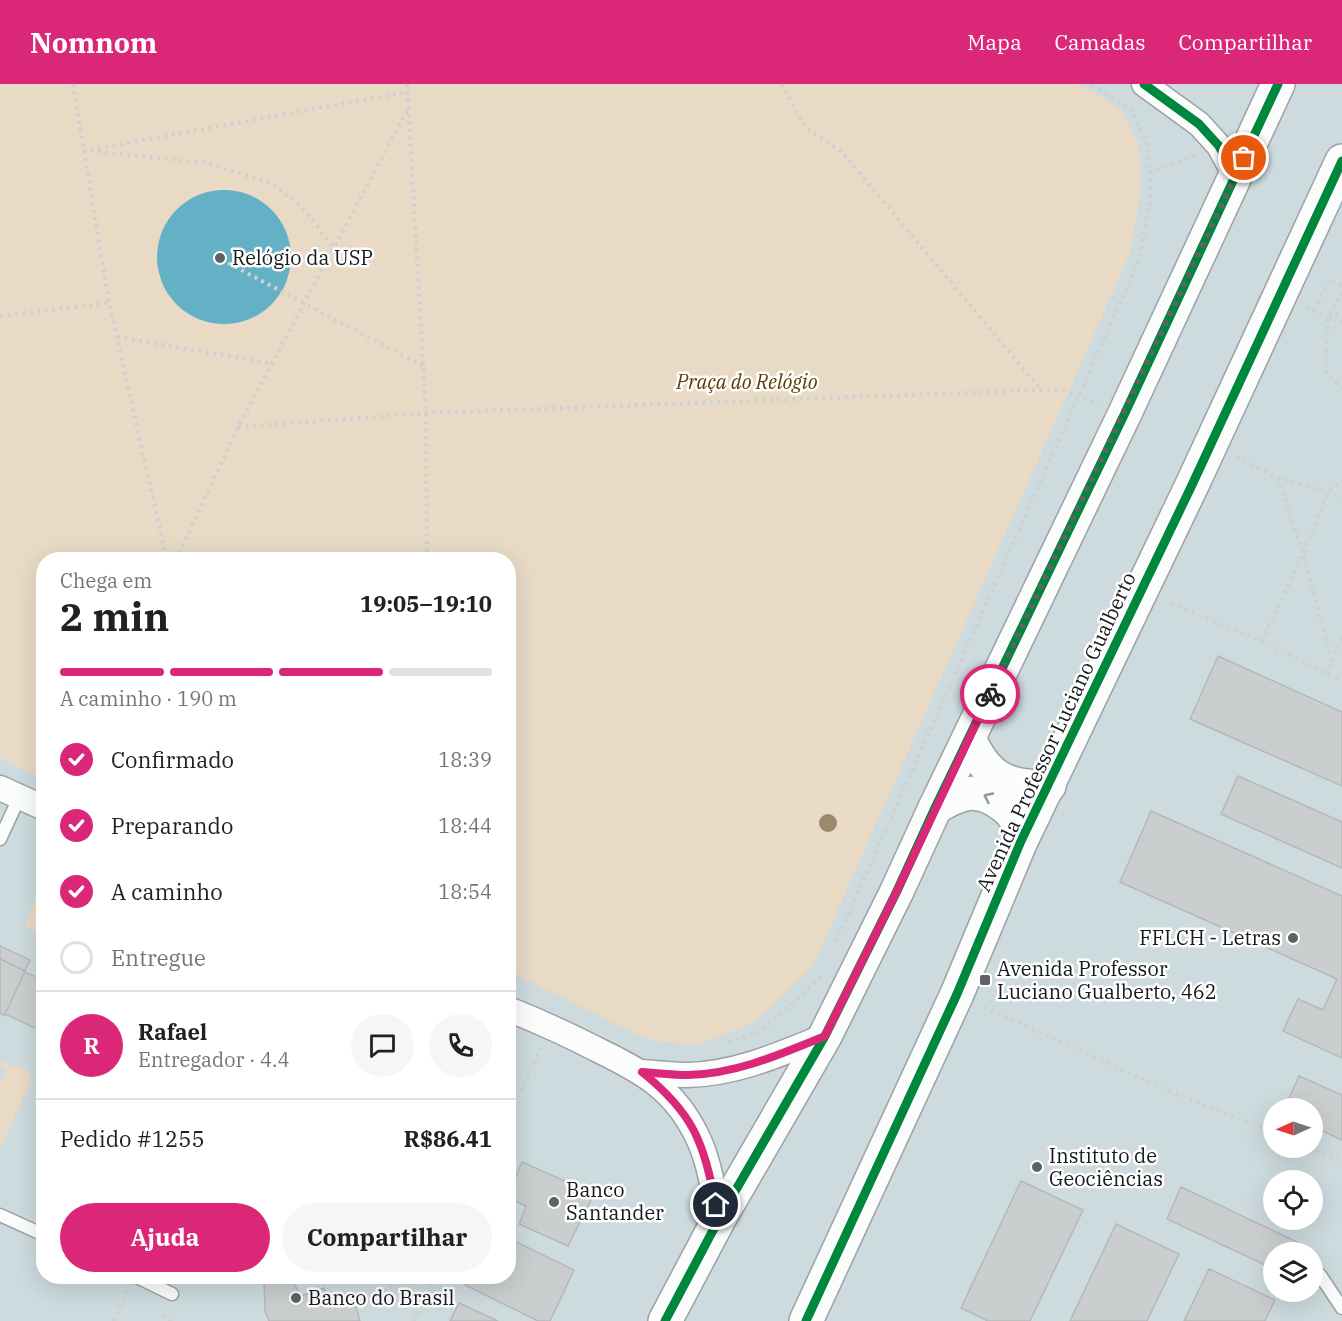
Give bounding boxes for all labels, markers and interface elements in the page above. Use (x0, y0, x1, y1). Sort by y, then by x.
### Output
text: Nomnom (30, 24, 157, 61)
text: Mapa (967, 28, 1022, 56)
text: Camadas (1055, 28, 1145, 56)
text: Compartilhar (1178, 28, 1312, 56)
pin (1218, 132, 1269, 183)
icon: bag (1227, 141, 1260, 174)
place label: Relógio da USP (232, 244, 373, 271)
marker: Relógio da USP (213, 251, 227, 265)
park label: Praça do Relógio (675, 368, 818, 395)
text: Chega em (60, 567, 152, 594)
street label: Avenida Professor Luciano Gualberto (969, 568, 1142, 896)
text: 19:05–19:10 (360, 589, 492, 618)
text: 2 min (60, 591, 169, 642)
courier (960, 664, 1020, 724)
icon: bike (974, 678, 1007, 711)
text: A caminho · 190 m (60, 685, 237, 712)
icon: check (60, 743, 93, 776)
text: Confirmado (111, 745, 234, 774)
text: 18:39 (438, 746, 492, 773)
one-way arrow (984, 793, 995, 805)
icon: check (60, 809, 93, 842)
text: Preparando (111, 811, 233, 840)
text: 18:44 (438, 812, 492, 839)
icon: check (60, 875, 93, 908)
text: A caminho (111, 877, 223, 906)
text: 18:54 (438, 878, 492, 905)
place label: FFLCH - Letras (1139, 924, 1281, 951)
marker: FFLCH - Letras (1286, 931, 1300, 945)
text: Entregue (111, 943, 206, 972)
place label: Avenida Professor Luciano Gualberto, 462 (997, 955, 1217, 1005)
marker: Avenida Professor Luciano Gualberto, 462 (978, 973, 992, 987)
button: chat (351, 1014, 414, 1077)
button: phone (429, 1014, 492, 1077)
text: Rafael (138, 1017, 207, 1046)
text: R (83, 1031, 100, 1060)
text: Entregador · 4.4 (138, 1046, 289, 1073)
north arrow (1263, 1098, 1323, 1158)
map controls (1263, 1098, 1323, 1302)
text: Pedido #1255 (60, 1124, 205, 1153)
text: R$86.41 (404, 1124, 492, 1153)
place label: Instituto de Geociências (1049, 1142, 1163, 1192)
marker: Instituto de Geociências (1030, 1160, 1044, 1174)
button: locate (1263, 1170, 1323, 1230)
place label: Banco Santander (566, 1176, 664, 1226)
pin (690, 1179, 741, 1230)
icon: home (699, 1188, 732, 1221)
marker: Banco Santander (547, 1195, 561, 1209)
button: Ajuda (60, 1203, 270, 1272)
button: Compartilhar (282, 1203, 492, 1272)
button: layers (1263, 1242, 1323, 1302)
place label: Banco do Brasil (308, 1284, 454, 1311)
marker: Banco do Brasil (289, 1291, 303, 1305)

